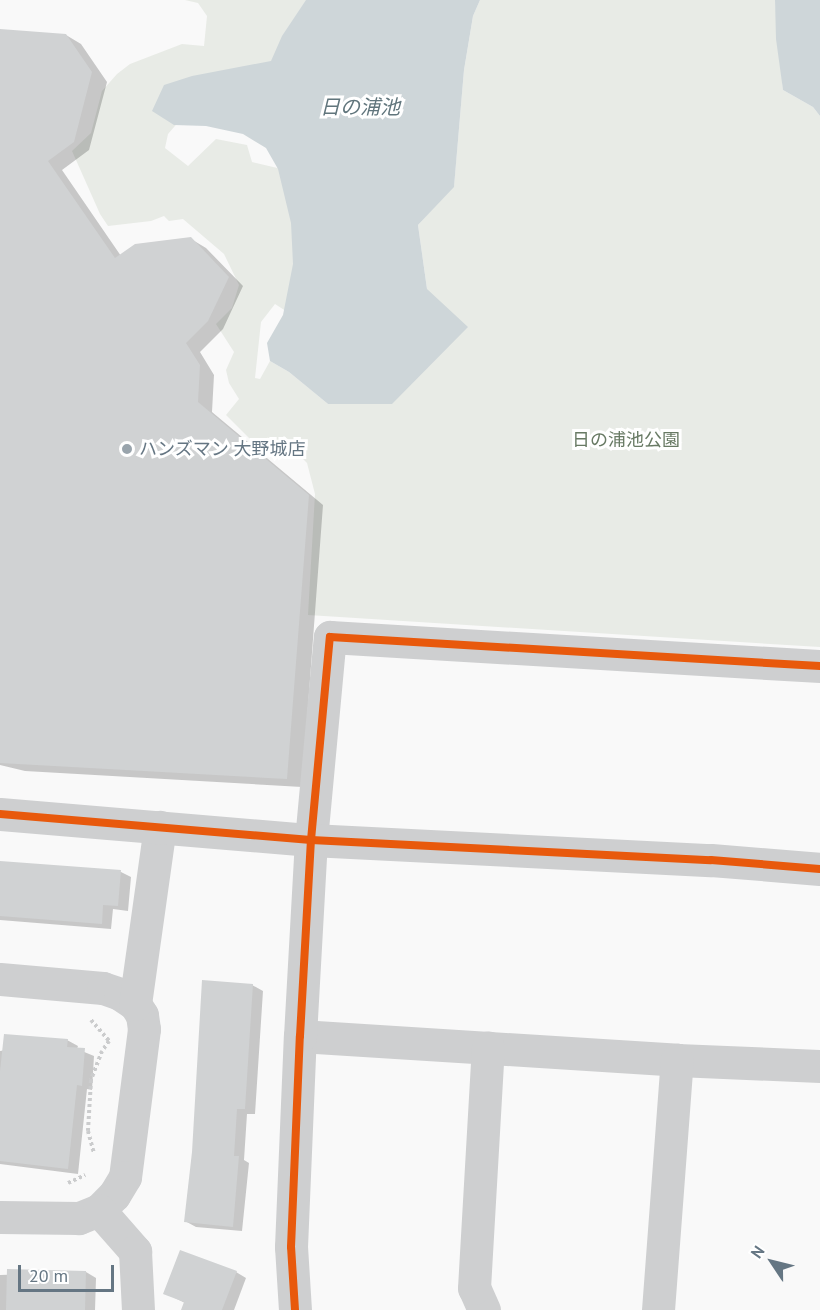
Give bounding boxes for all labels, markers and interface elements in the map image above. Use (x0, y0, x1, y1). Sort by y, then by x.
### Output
water label: 日の浦池 (320, 95, 400, 119)
park label: 日の浦池公園 (572, 429, 680, 451)
place label: ハンズマン 大野城店 (139, 438, 306, 460)
marker: ハンズマン 大野城店 (120, 442, 134, 456)
north arrow (742, 1232, 802, 1292)
text: N (746, 1242, 768, 1262)
scale bar (21, 1253, 117, 1291)
text: 20 m (29, 1264, 68, 1287)

